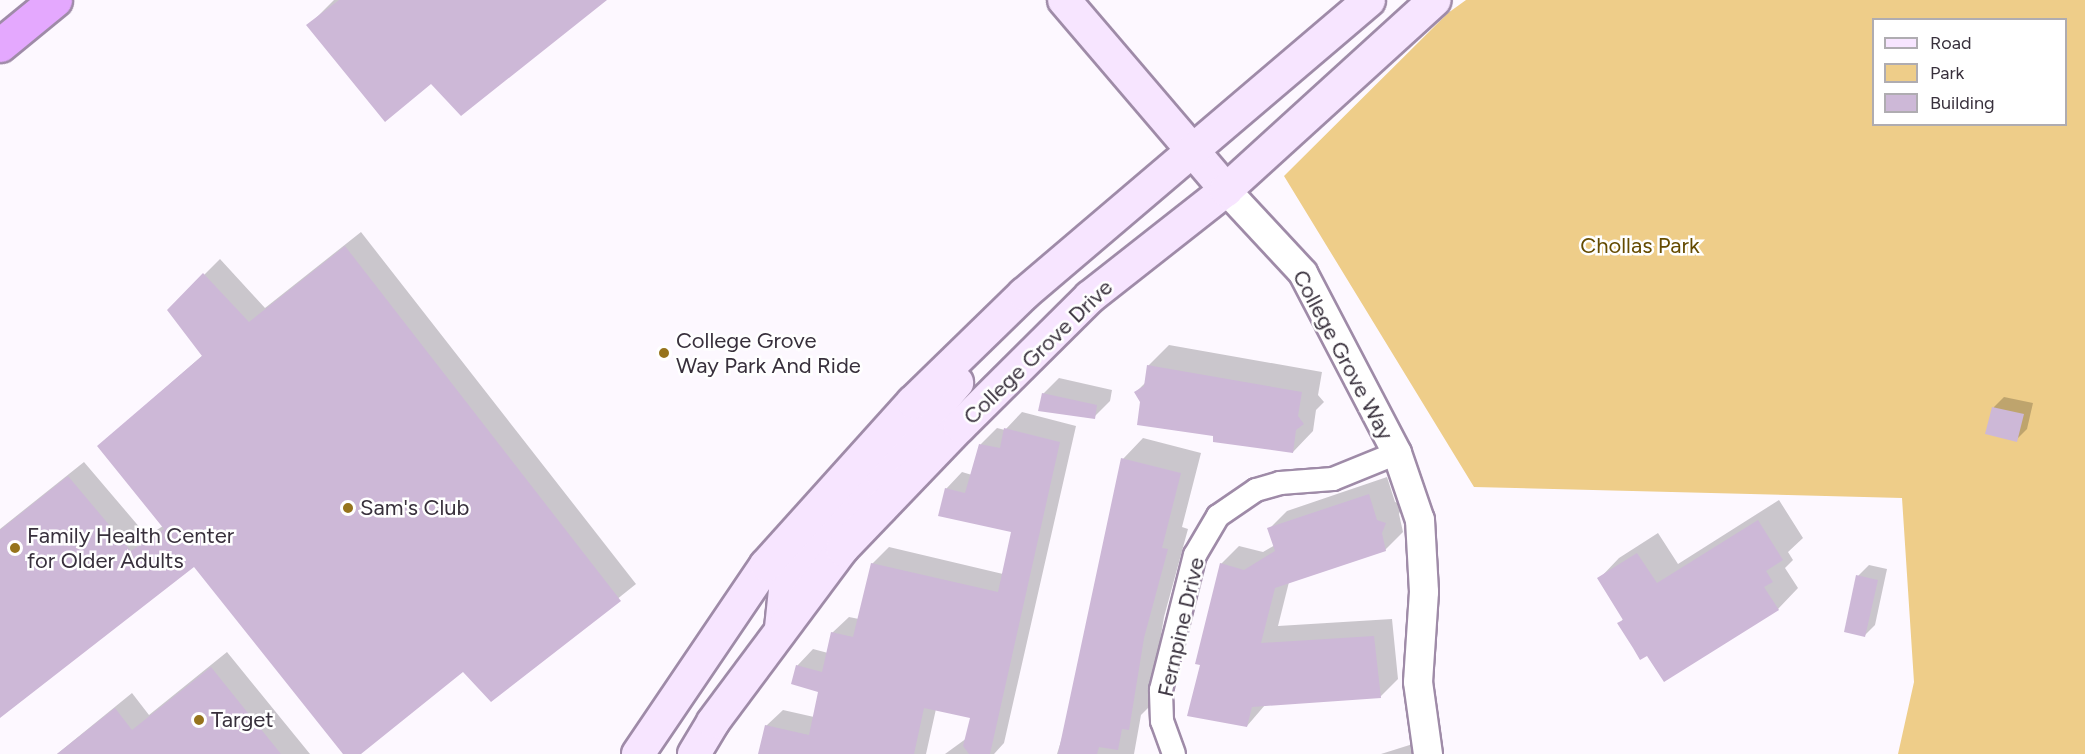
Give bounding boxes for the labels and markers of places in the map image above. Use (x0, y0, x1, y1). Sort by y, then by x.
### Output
place label: College Grove Way Park And Ride (676, 327, 861, 378)
marker: College Grove Way Park And Ride (657, 346, 671, 360)
place label: Sam's Club (360, 495, 469, 521)
marker: Sam's Club (341, 501, 355, 515)
place label: Family Health Center for Older Adults (27, 522, 234, 574)
marker: Family Health Center for Older Adults (8, 541, 22, 555)
place label: Target (211, 707, 274, 733)
marker: Target (192, 713, 206, 727)

